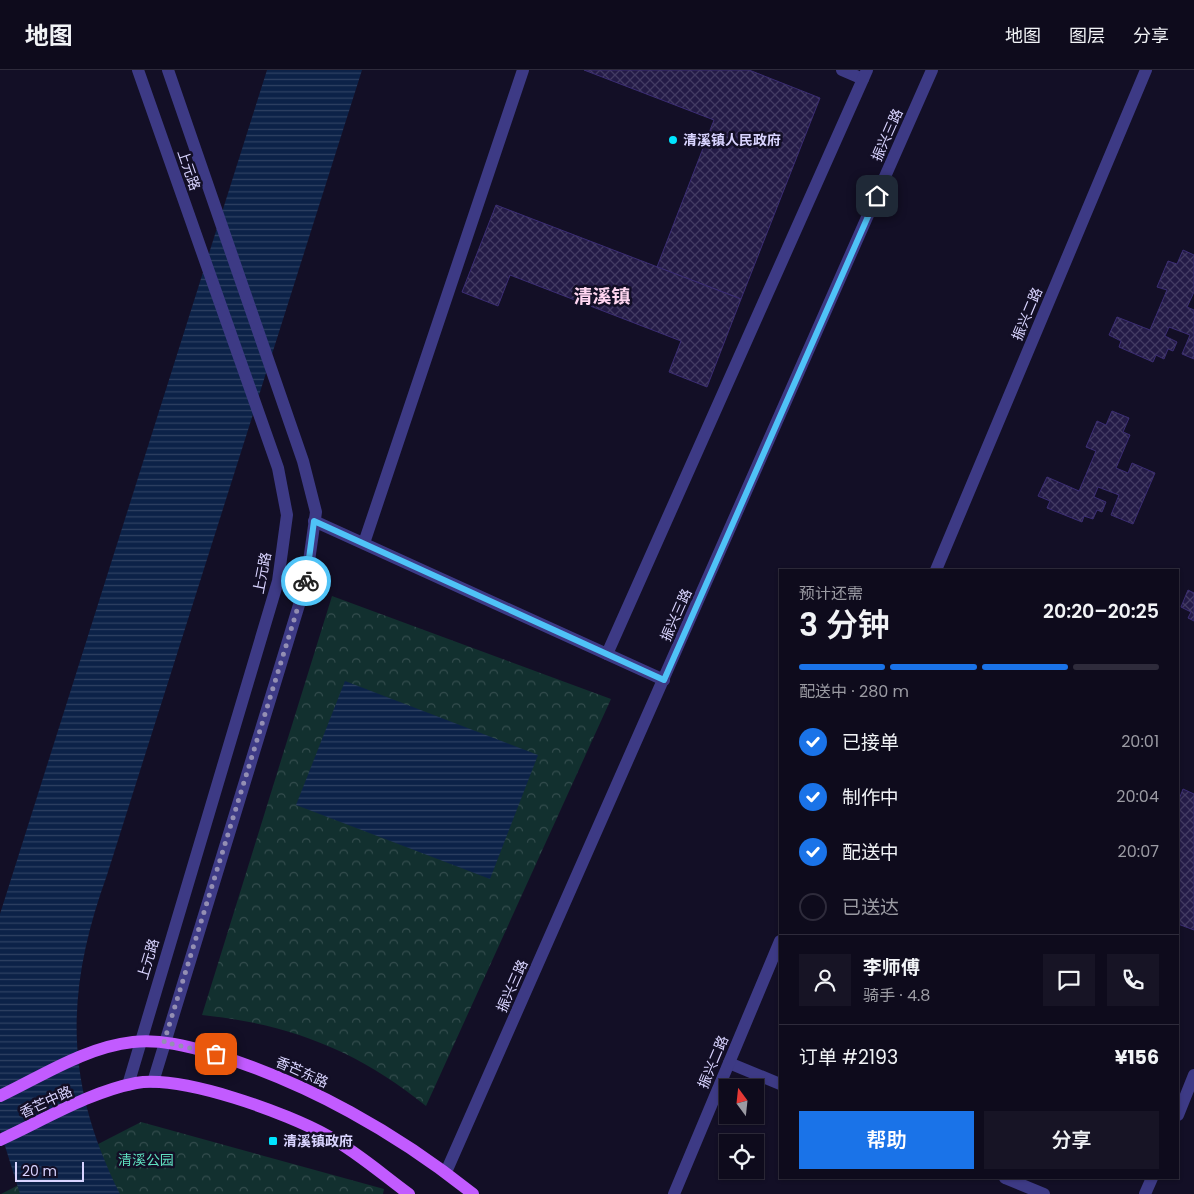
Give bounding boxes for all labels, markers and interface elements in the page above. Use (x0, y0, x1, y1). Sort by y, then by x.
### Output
text: 地图 (25, 19, 73, 52)
text: 地图 (1005, 23, 1041, 48)
text: 图层 (1069, 23, 1105, 48)
text: 分享 (1133, 23, 1169, 48)
street label: 振兴三路 (866, 105, 908, 165)
place label: 清溪镇人民政府 (683, 130, 781, 150)
marker: 清溪镇人民政府 (667, 134, 679, 146)
street label: 上元路 (173, 147, 205, 193)
pin (856, 175, 898, 217)
icon: home (863, 182, 891, 210)
district label: 清溪镇 (573, 283, 631, 310)
street label: 振兴二路 (1007, 284, 1047, 344)
street label: 上元路 (248, 550, 276, 596)
courier (281, 556, 331, 606)
icon: bike (292, 567, 320, 595)
text: 预计还需 (799, 582, 863, 605)
street label: 振兴三路 (655, 585, 697, 645)
text: 20:20–20:25 (1043, 598, 1159, 625)
text: 3 分钟 (799, 602, 890, 647)
text: 配送中 · 280 m (799, 680, 909, 703)
icon: check (799, 728, 827, 756)
text: 已接单 (842, 729, 899, 756)
text: 20:01 (1121, 730, 1159, 753)
icon: check (799, 783, 827, 811)
text: 制作中 (842, 784, 899, 811)
text: 20:04 (1116, 785, 1159, 808)
icon: check (799, 838, 827, 866)
text: 配送中 (842, 839, 899, 866)
text: 20:07 (1118, 840, 1159, 863)
text: 已送达 (842, 894, 899, 921)
street label: 上元路 (132, 936, 164, 982)
button: person (799, 954, 851, 1006)
text: 李师傅 (863, 954, 920, 981)
button: chat (1043, 954, 1095, 1006)
button: phone (1107, 954, 1159, 1006)
street label: 振兴三路 (491, 956, 533, 1016)
text: 骑手 · 4.8 (863, 984, 930, 1007)
street label: 振兴二路 (693, 1032, 733, 1092)
pin (195, 1033, 237, 1075)
icon: bag (202, 1040, 230, 1068)
text: 订单 #2193 (799, 1044, 898, 1071)
text: ¥156 (1115, 1044, 1159, 1071)
street label: 香芒东路 (272, 1051, 332, 1093)
north arrow (719, 1079, 764, 1124)
map controls (719, 1079, 764, 1179)
street label: 香芒中路 (16, 1081, 76, 1123)
button: 帮助 (799, 1111, 974, 1169)
button: 分享 (984, 1111, 1159, 1169)
place label: 清溪镇政府 (283, 1131, 353, 1151)
button: locate (719, 1134, 764, 1179)
marker: 清溪镇政府 (267, 1135, 279, 1147)
park label: 清溪公园 (118, 1150, 174, 1170)
scale bar (15, 1159, 84, 1182)
text: 20 m (22, 1161, 57, 1181)

